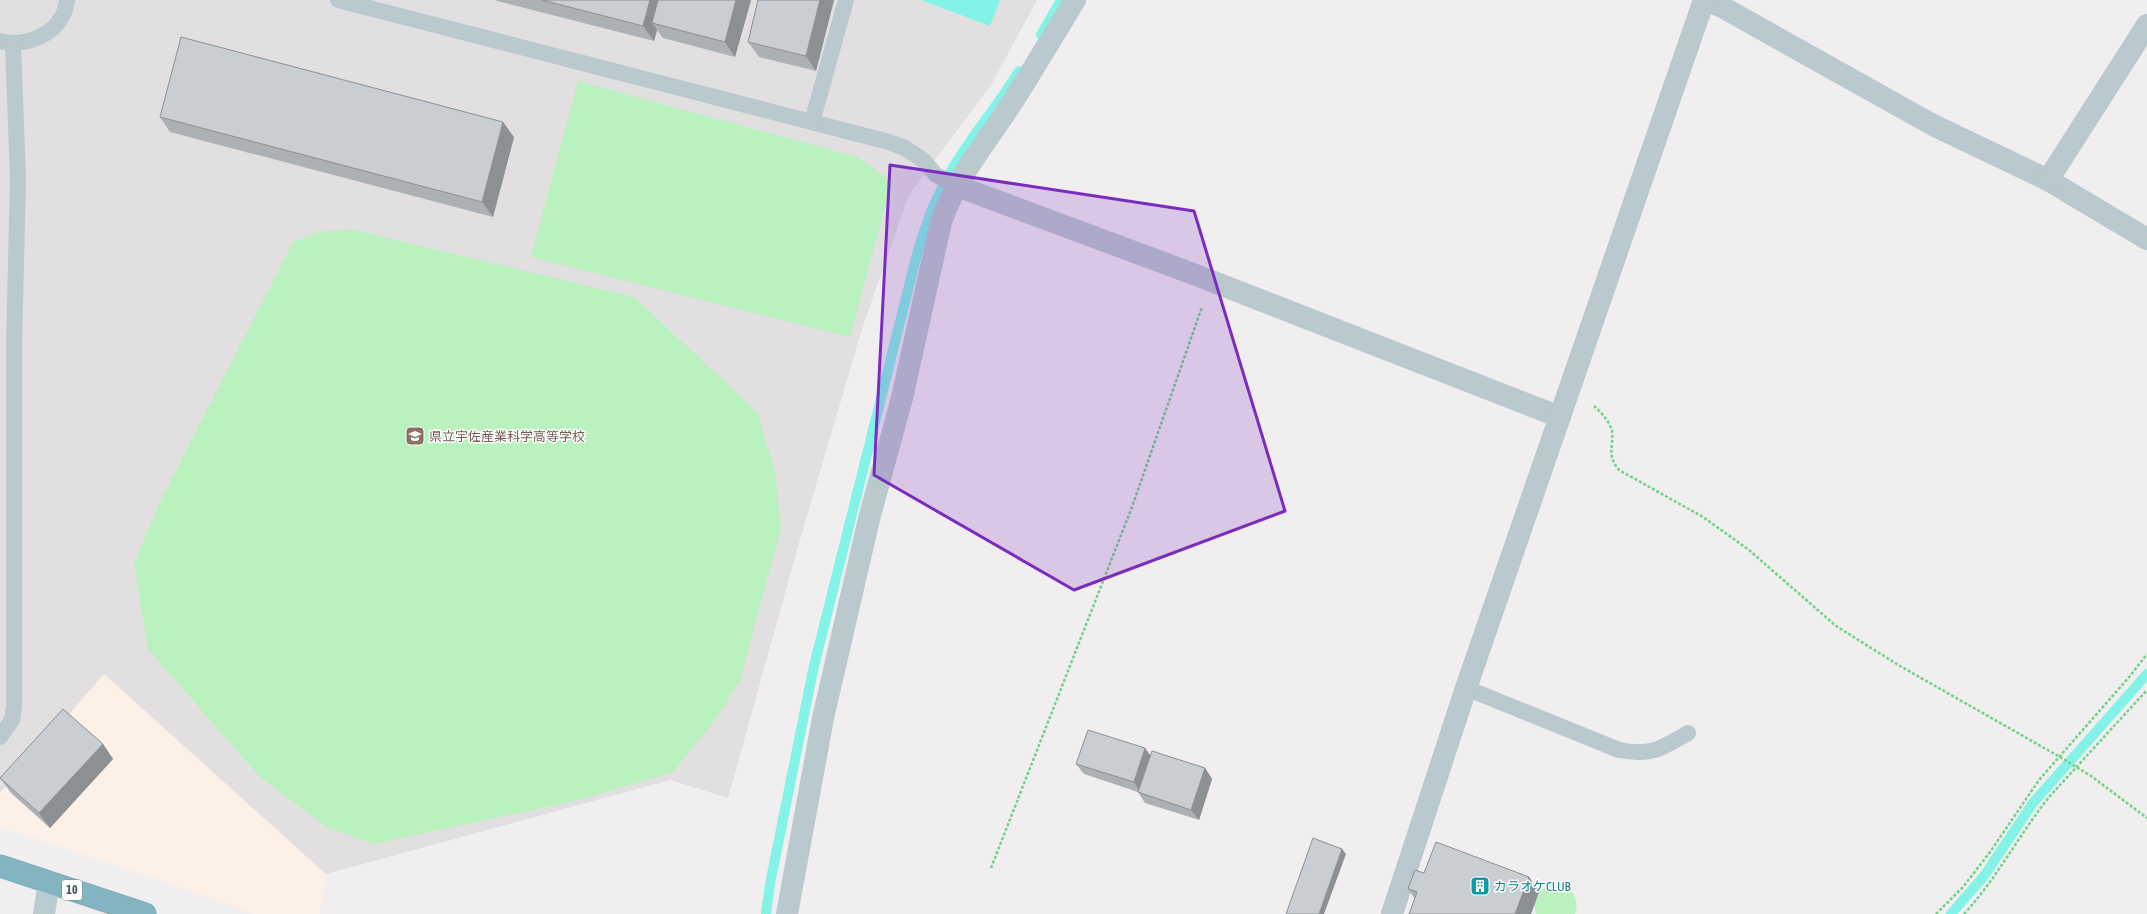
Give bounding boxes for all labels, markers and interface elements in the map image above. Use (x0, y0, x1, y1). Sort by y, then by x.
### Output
school or university icon: 県立宇佐産業科学高等学校 (404, 425, 426, 447)
place label: 県立宇佐産業科学高等学校 (429, 429, 585, 444)
building icon: カラオケCLUB (1469, 875, 1491, 897)
place label: カラオケCLUB (1494, 879, 1572, 894)
road number: 10 (62, 880, 82, 900)

